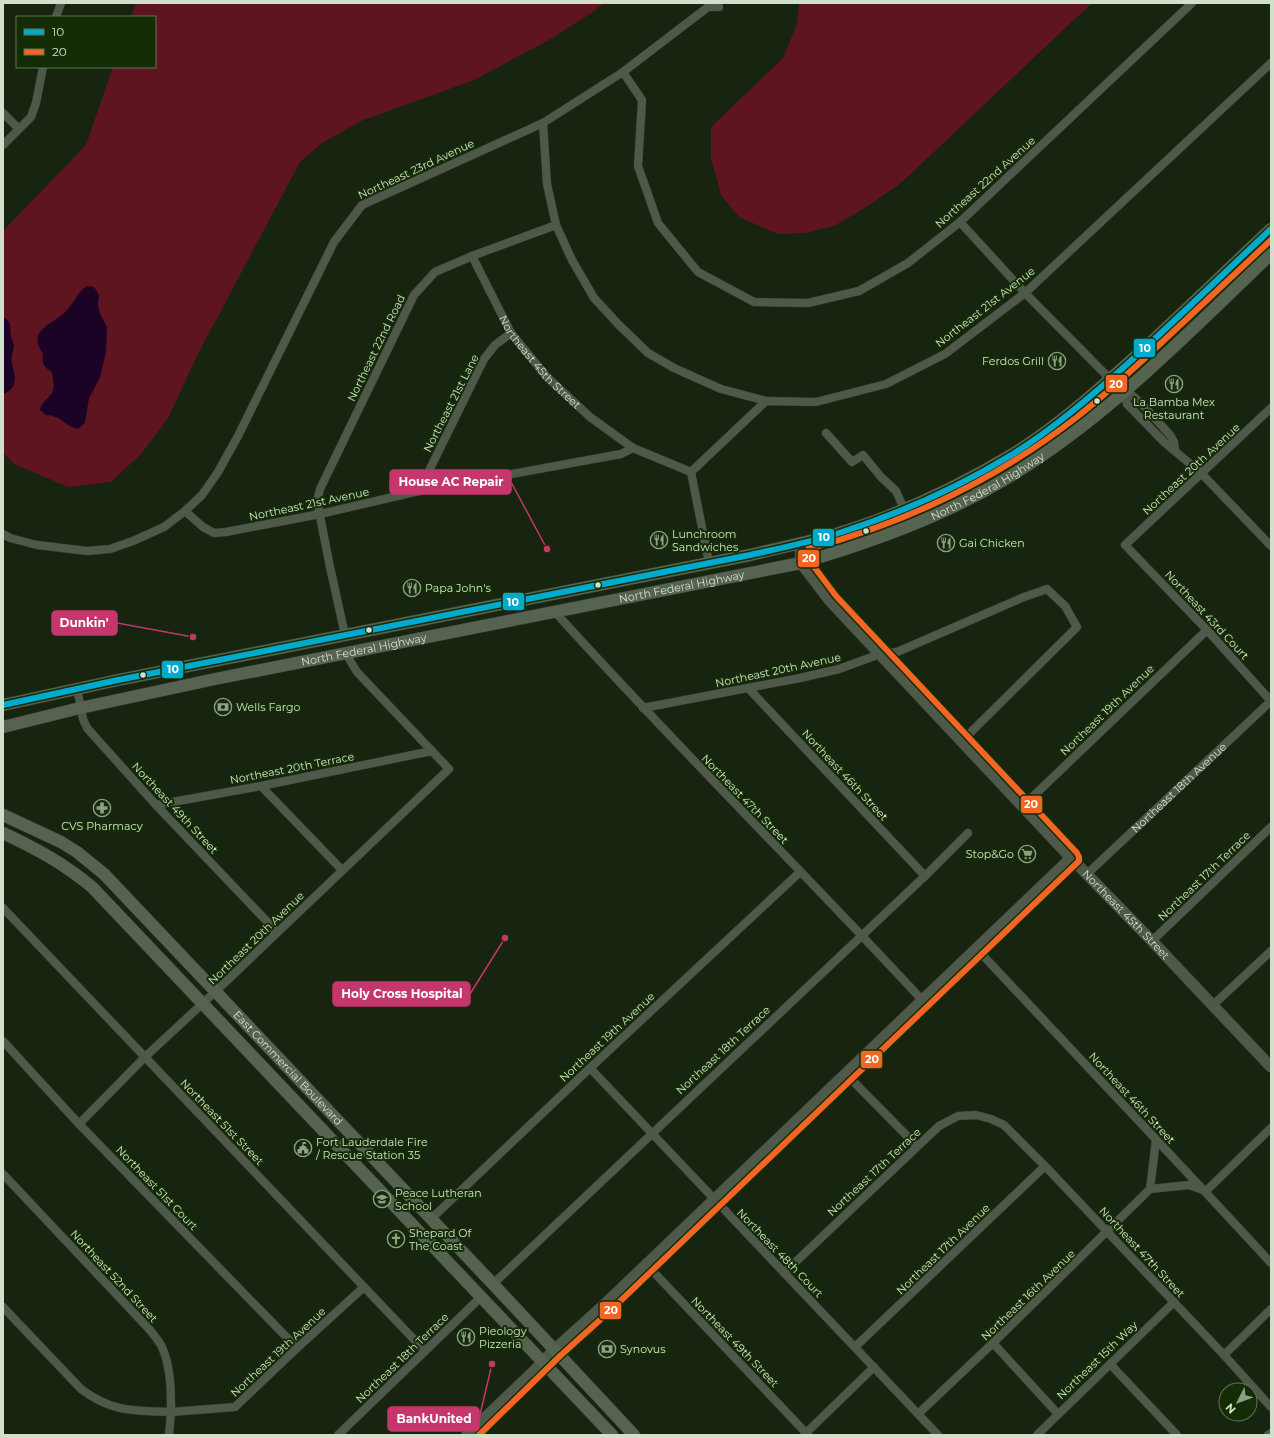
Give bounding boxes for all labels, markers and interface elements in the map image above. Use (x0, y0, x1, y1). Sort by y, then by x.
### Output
legend (16, 16, 156, 68)
text: 10 (52, 24, 64, 39)
text: 20 (52, 44, 67, 59)
street label: Northeast 22nd Avenue (932, 133, 1038, 231)
street label: Northeast 23rd Avenue (356, 136, 477, 202)
street label: Northeast 21st Avenue (932, 264, 1038, 350)
street label: Northeast 22nd Road (344, 292, 408, 404)
street label: Northeast 45th Street (496, 313, 584, 412)
line badge: 10 (1133, 338, 1156, 358)
text: 10 (1139, 341, 1151, 355)
street label: Northeast 21st Lane (420, 351, 482, 454)
restaurant icon: Ferdos Grill (1047, 351, 1067, 371)
place label: Ferdos Grill (982, 354, 1044, 368)
line badge: 20 (1105, 374, 1128, 393)
restaurant icon: La Bamba Mex Restaurant (1164, 374, 1184, 394)
text: 20 (1109, 377, 1124, 391)
place label: La Bamba Mex Restaurant (1133, 395, 1215, 422)
unlabelled marker (1092, 396, 1102, 406)
street label: Northeast 20th Avenue (1139, 420, 1243, 518)
street label: North Federal Highway (929, 449, 1047, 523)
callout: House AC Repair (390, 470, 511, 494)
text: House AC Repair (398, 474, 504, 489)
street label: Northeast 21st Avenue (248, 484, 371, 524)
unlabelled marker (861, 526, 871, 536)
place label: Lunchroom Sandwiches (672, 527, 739, 554)
line badge: 10 (812, 528, 835, 547)
restaurant icon: Lunchroom Sandwiches (649, 530, 669, 550)
text: 10 (818, 530, 830, 544)
restaurant icon: Gai Chicken (936, 533, 956, 553)
place label: Gai Chicken (959, 536, 1025, 550)
line badge: 20 (797, 549, 820, 568)
text: 20 (802, 551, 817, 565)
street label: North Federal Highway (618, 567, 746, 606)
street label: Northeast 43rd Court (1162, 568, 1252, 663)
restaurant icon: Papa John's (402, 578, 422, 598)
unlabelled marker (593, 580, 603, 590)
place label: Papa John's (425, 581, 492, 595)
line badge: 10 (502, 592, 525, 611)
text: 10 (507, 595, 519, 609)
callout: Dunkin' (52, 611, 117, 635)
text: Dunkin' (60, 615, 109, 630)
unlabelled marker (364, 625, 374, 635)
street label: North Federal Highway (300, 630, 428, 669)
street label: Northeast 20th Avenue (714, 650, 842, 690)
line badge: 10 (161, 660, 184, 679)
street label: Northeast 19th Avenue (1057, 661, 1157, 758)
text: 10 (167, 662, 179, 676)
unlabelled marker (138, 670, 148, 680)
bank icon: Wells Fargo (213, 697, 233, 717)
place label: Wells Fargo (236, 700, 300, 714)
street label: Northeast 46th Street (799, 726, 891, 824)
street label: Northeast 18th Avenue (1128, 739, 1230, 836)
street label: Northeast 20th Terrace (229, 749, 356, 787)
street label: Northeast 47th Street (699, 751, 792, 847)
street label: Northeast 49th Street (129, 759, 221, 857)
line badge: 20 (1020, 795, 1043, 814)
text: 20 (1024, 797, 1039, 811)
pharmacy icon: CVS Pharmacy (92, 798, 112, 818)
place label: CVS Pharmacy (61, 819, 143, 833)
street label: Northeast 17th Terrace (1155, 828, 1253, 924)
supermarket icon: Stop&Go (1017, 844, 1037, 864)
place label: Stop&Go (966, 847, 1014, 861)
street label: Northeast 45th Street (1079, 867, 1173, 963)
street label: Northeast 20th Avenue (205, 888, 307, 987)
callout: Holy Cross Hospital (333, 982, 470, 1006)
text: Holy Cross Hospital (341, 986, 463, 1001)
street label: Northeast 19th Avenue (556, 989, 658, 1085)
street label: Northeast 18th Terrace (673, 1002, 773, 1097)
street label: East Commercial Boulevard (230, 1008, 346, 1128)
street label: Northeast 46th Street (1086, 1049, 1178, 1147)
line badge: 20 (860, 1050, 883, 1069)
text: 20 (865, 1052, 880, 1066)
street label: Northeast 51st Street (177, 1076, 267, 1168)
street label: Northeast 17th Terrace (824, 1125, 924, 1219)
place label: Fort Lauderdale Fire / Rescue Station 35 (315, 1135, 428, 1162)
public building icon: Fort Lauderdale Fire / Rescue Station 35 (293, 1138, 313, 1158)
street label: Northeast 51st Court (113, 1143, 201, 1233)
place label: Peace Lutheran School (395, 1186, 482, 1213)
school or university icon: Peace Lutheran School (372, 1189, 392, 1209)
street label: Northeast 17th Avenue (893, 1200, 993, 1297)
street label: Northeast 47th Street (1096, 1204, 1188, 1301)
street label: Northeast 48th Court (734, 1206, 826, 1301)
place label: Shepard Of The Coast (409, 1226, 473, 1253)
street label: Northeast 52nd Street (67, 1227, 161, 1326)
church icon: Shepard Of The Coast (386, 1229, 406, 1249)
street label: Northeast 16th Avenue (978, 1246, 1078, 1343)
street label: Northeast 49th Street (688, 1294, 782, 1390)
line badge: 20 (599, 1301, 622, 1320)
text: 20 (604, 1303, 619, 1317)
street label: Northeast 19th Avenue (227, 1304, 329, 1400)
street label: Northeast 18th Terrace (353, 1310, 452, 1406)
street label: Northeast 15th Way (1054, 1318, 1140, 1402)
place label: Pieology Pizzeria (479, 1324, 527, 1351)
restaurant icon: Pieology Pizzeria (456, 1327, 476, 1347)
bank icon: Synovus (597, 1339, 617, 1359)
place label: Synovus (620, 1342, 666, 1356)
north arrow (1218, 1382, 1258, 1422)
text: N (1222, 1401, 1239, 1417)
callout: BankUnited (388, 1407, 479, 1431)
text: BankUnited (397, 1411, 472, 1426)

